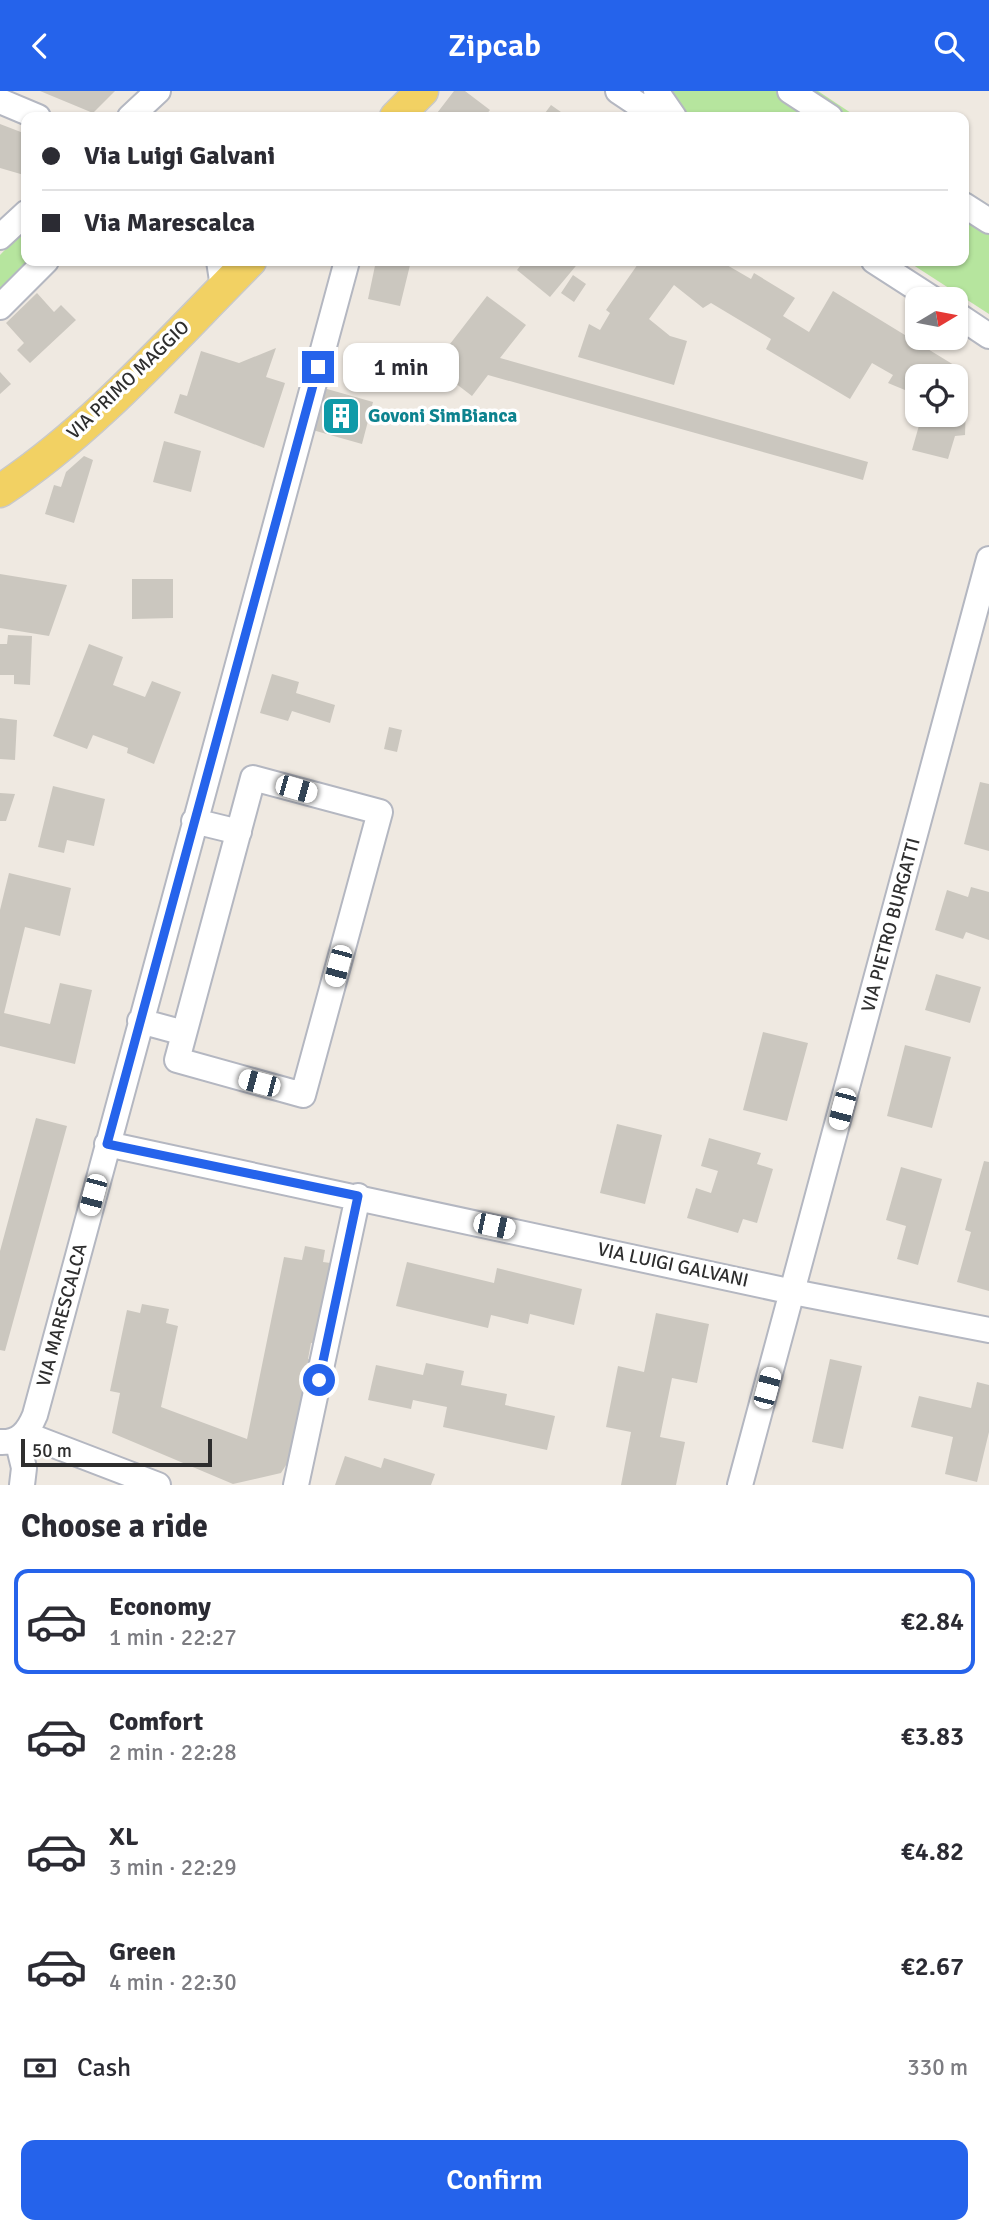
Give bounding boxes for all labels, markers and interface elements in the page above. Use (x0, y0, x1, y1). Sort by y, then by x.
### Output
text: Zipcab (448, 26, 541, 65)
icon: back (21, 27, 59, 65)
icon: search (930, 27, 968, 65)
text: Via Luigi Galvani (84, 140, 275, 172)
text: Via Marescalca (84, 207, 255, 239)
north arrow (905, 287, 968, 350)
map controls (905, 287, 968, 427)
street label: VIA PRIMO MAGGIO (62, 315, 194, 445)
callout: 1 min (342, 343, 458, 391)
route end (302, 351, 334, 383)
text: 1 min (373, 353, 429, 382)
button: locate (905, 364, 968, 427)
building icon: Govoni SimBianca (320, 395, 362, 437)
place label: Govoni SimBianca (368, 404, 517, 428)
car (273, 773, 320, 805)
street label: VIA PIETRO BURGATTI (856, 835, 926, 1015)
car (323, 943, 354, 989)
car (236, 1067, 283, 1099)
car (827, 1086, 858, 1132)
car (78, 1172, 109, 1218)
car (472, 1211, 517, 1241)
street label: VIA LUIGI GALVANI (595, 1237, 751, 1293)
street label: VIA MARESCALCA (31, 1240, 93, 1389)
route start (303, 1364, 335, 1396)
car (752, 1365, 783, 1411)
scale bar (21, 1436, 212, 1468)
text: 50 m (32, 1439, 72, 1463)
text: Choose a ride (21, 1507, 208, 1546)
icon: car (25, 1590, 88, 1653)
text: Economy (109, 1591, 211, 1623)
text: €2.84 (901, 1606, 964, 1638)
text: 1 min · 22:27 (109, 1623, 237, 1652)
icon: car (25, 1705, 88, 1768)
text: Comfort (109, 1706, 203, 1738)
text: €3.83 (901, 1721, 964, 1753)
text: 2 min · 22:28 (109, 1738, 237, 1767)
icon: car (25, 1820, 88, 1883)
text: XL (109, 1821, 139, 1853)
text: €4.82 (901, 1836, 964, 1868)
text: 3 min · 22:29 (109, 1853, 237, 1882)
icon: car (25, 1935, 88, 1998)
text: Green (109, 1936, 176, 1968)
text: €2.67 (901, 1951, 964, 1983)
text: 4 min · 22:30 (109, 1968, 237, 1997)
icon: cash (21, 2049, 59, 2087)
text: Cash (77, 2052, 131, 2084)
text: 330 m (907, 2053, 968, 2082)
button: Confirm (21, 2140, 968, 2220)

